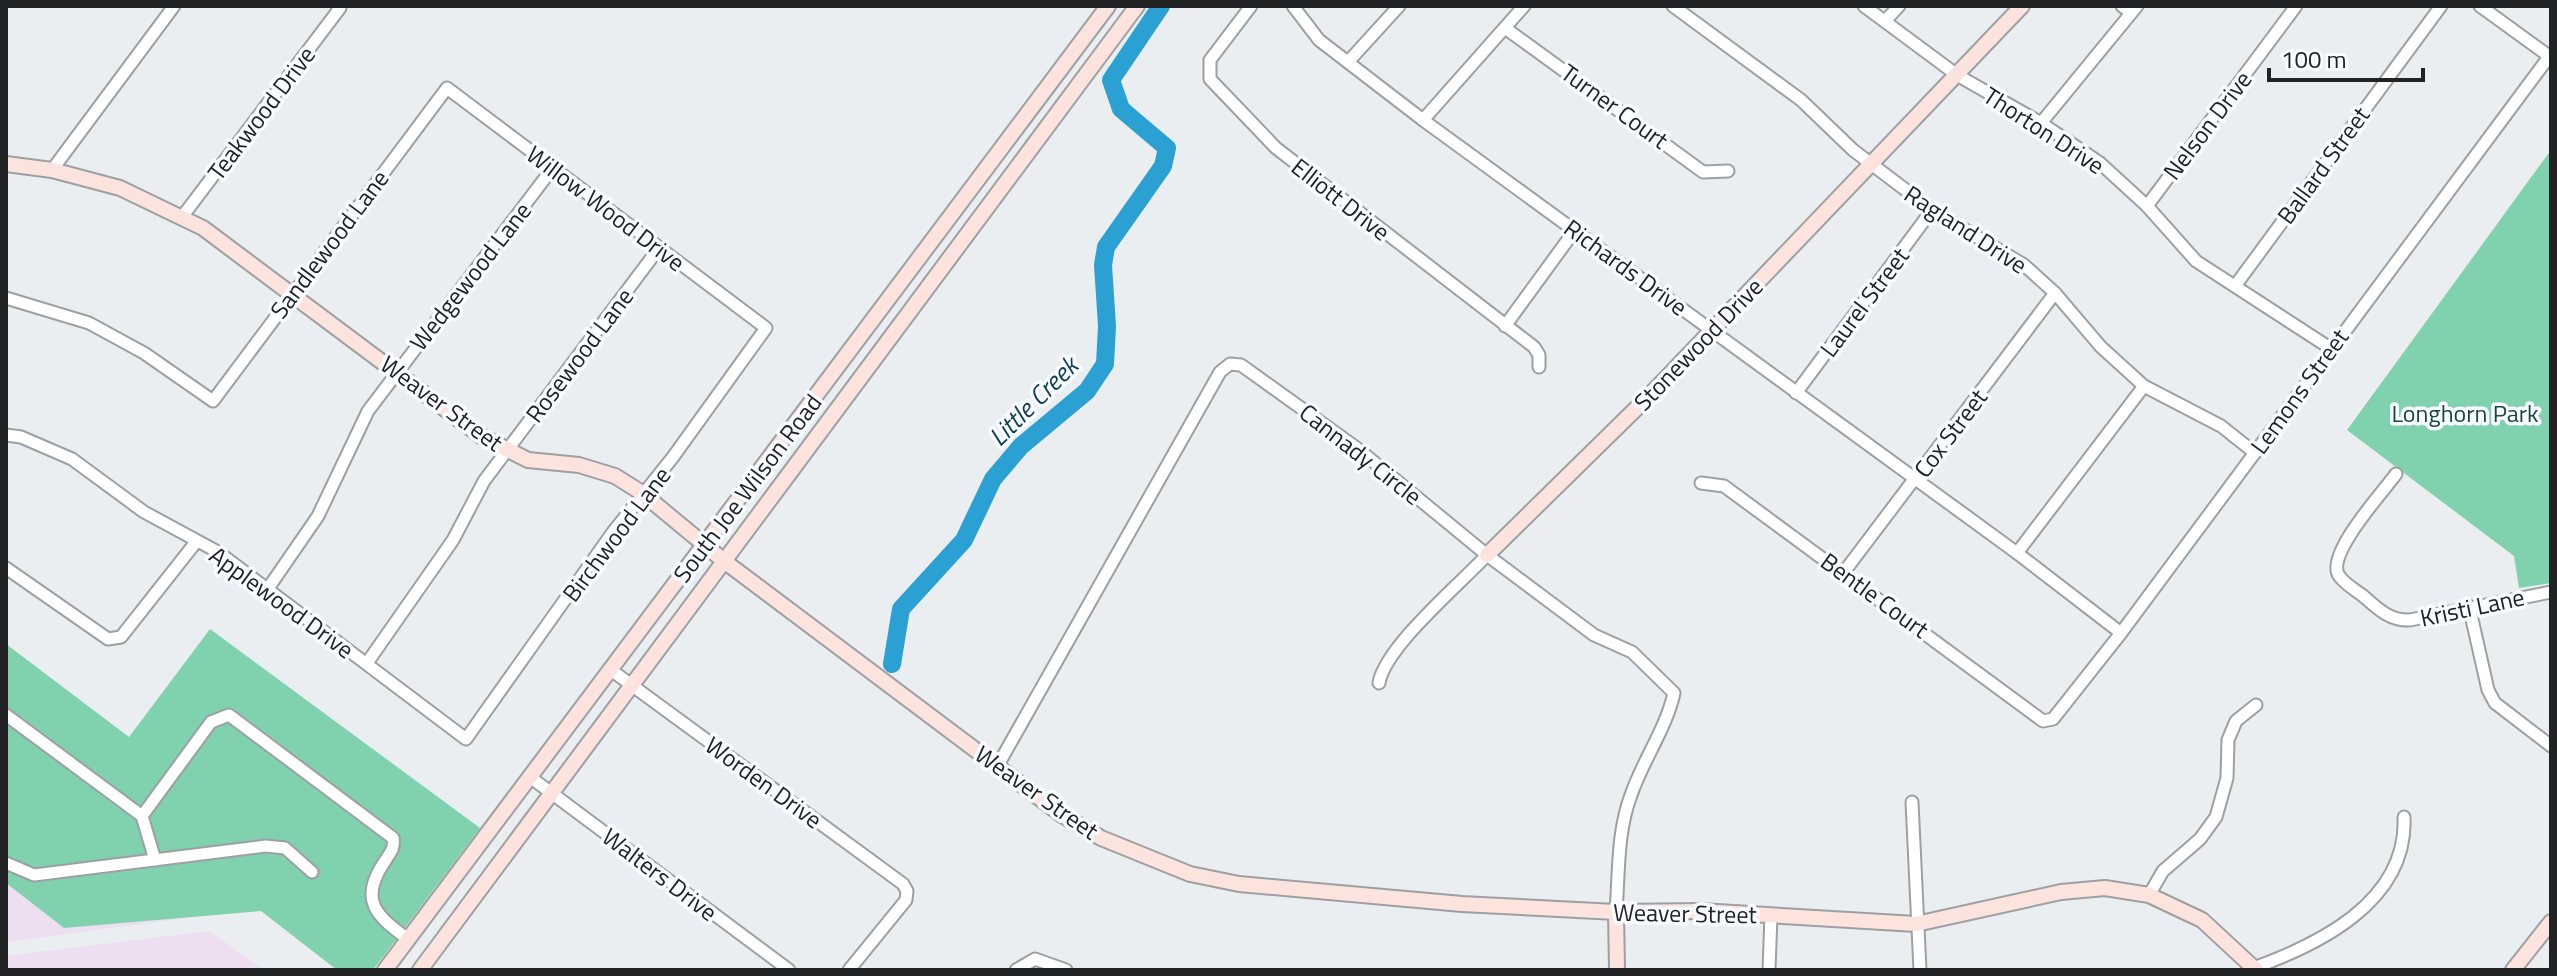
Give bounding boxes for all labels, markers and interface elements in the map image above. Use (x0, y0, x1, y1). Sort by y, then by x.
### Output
scale bar (2269, 32, 2423, 82)
street label: Teakwood Drive (198, 38, 324, 188)
text: 100 m (2281, 41, 2347, 77)
street label: Turner Court (1554, 55, 1677, 158)
street label: Nelson Drive (2154, 63, 2260, 187)
street label: Thorton Drive (1976, 77, 2112, 183)
street label: Ballard Street (2268, 98, 2378, 231)
street label: Willow Wood Drive (519, 136, 693, 280)
street label: Elliott Drive (1284, 149, 1398, 249)
street label: Sandlewood Lane (261, 162, 397, 326)
street label: Ragland Drive (1897, 176, 2035, 282)
street label: Wedgewood Lane (400, 194, 540, 358)
street label: Richards Drive (1557, 210, 1695, 324)
street label: Laurel Street (1811, 239, 1918, 364)
street label: Stonewood Drive (1625, 269, 1771, 419)
street label: Rosewood Lane (516, 280, 642, 430)
street label: Lemons Street (2241, 320, 2357, 461)
water label: Little Creek (979, 345, 1089, 455)
street label: Weaver Street (373, 346, 511, 460)
street label: Cox Street (1905, 380, 1996, 485)
street label: South Joe Wilson Road (664, 386, 830, 590)
street label: Cannady Circle (1292, 395, 1430, 513)
park label: Longhorn Park (2391, 395, 2539, 431)
street label: Birchwood Lane (553, 459, 679, 609)
street label: Applewood Drive (202, 537, 362, 667)
street label: Bentle Court (1813, 543, 1937, 647)
street label: Kristi Lane (2417, 578, 2527, 636)
street label: Worden Drive (698, 727, 830, 837)
street label: Weaver Street (968, 736, 1107, 848)
street label: Walters Drive (595, 819, 725, 929)
street label: Weaver Street (1613, 894, 1758, 932)

